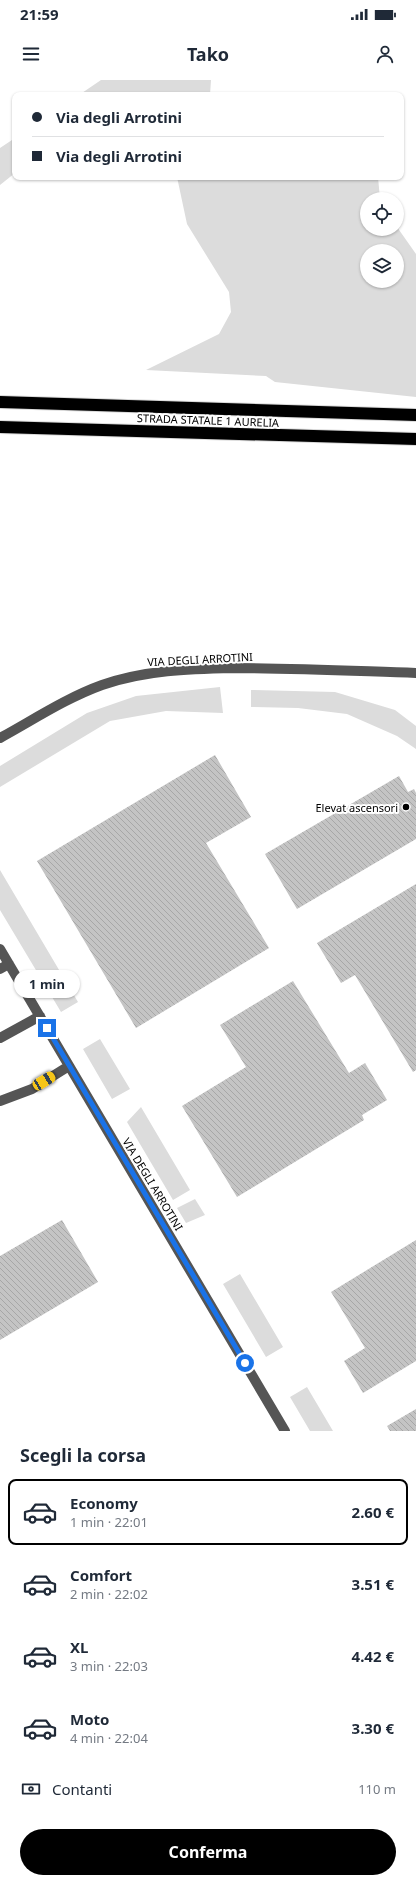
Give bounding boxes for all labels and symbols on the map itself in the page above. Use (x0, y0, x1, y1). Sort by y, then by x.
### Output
street label: STRADA STATALE 1 AURELIA (137, 410, 280, 430)
street label: VIA DEGLI ARROTINI (147, 649, 253, 669)
place label: Elevat ascensori (315, 800, 398, 815)
marker: Elevat ascensori (401, 802, 411, 812)
callout: 1 min (14, 970, 80, 998)
route end (38, 1019, 56, 1037)
car (31, 1070, 57, 1092)
street label: VIA DEGLI ARROTINI (119, 1135, 187, 1233)
route start (236, 1354, 254, 1372)

